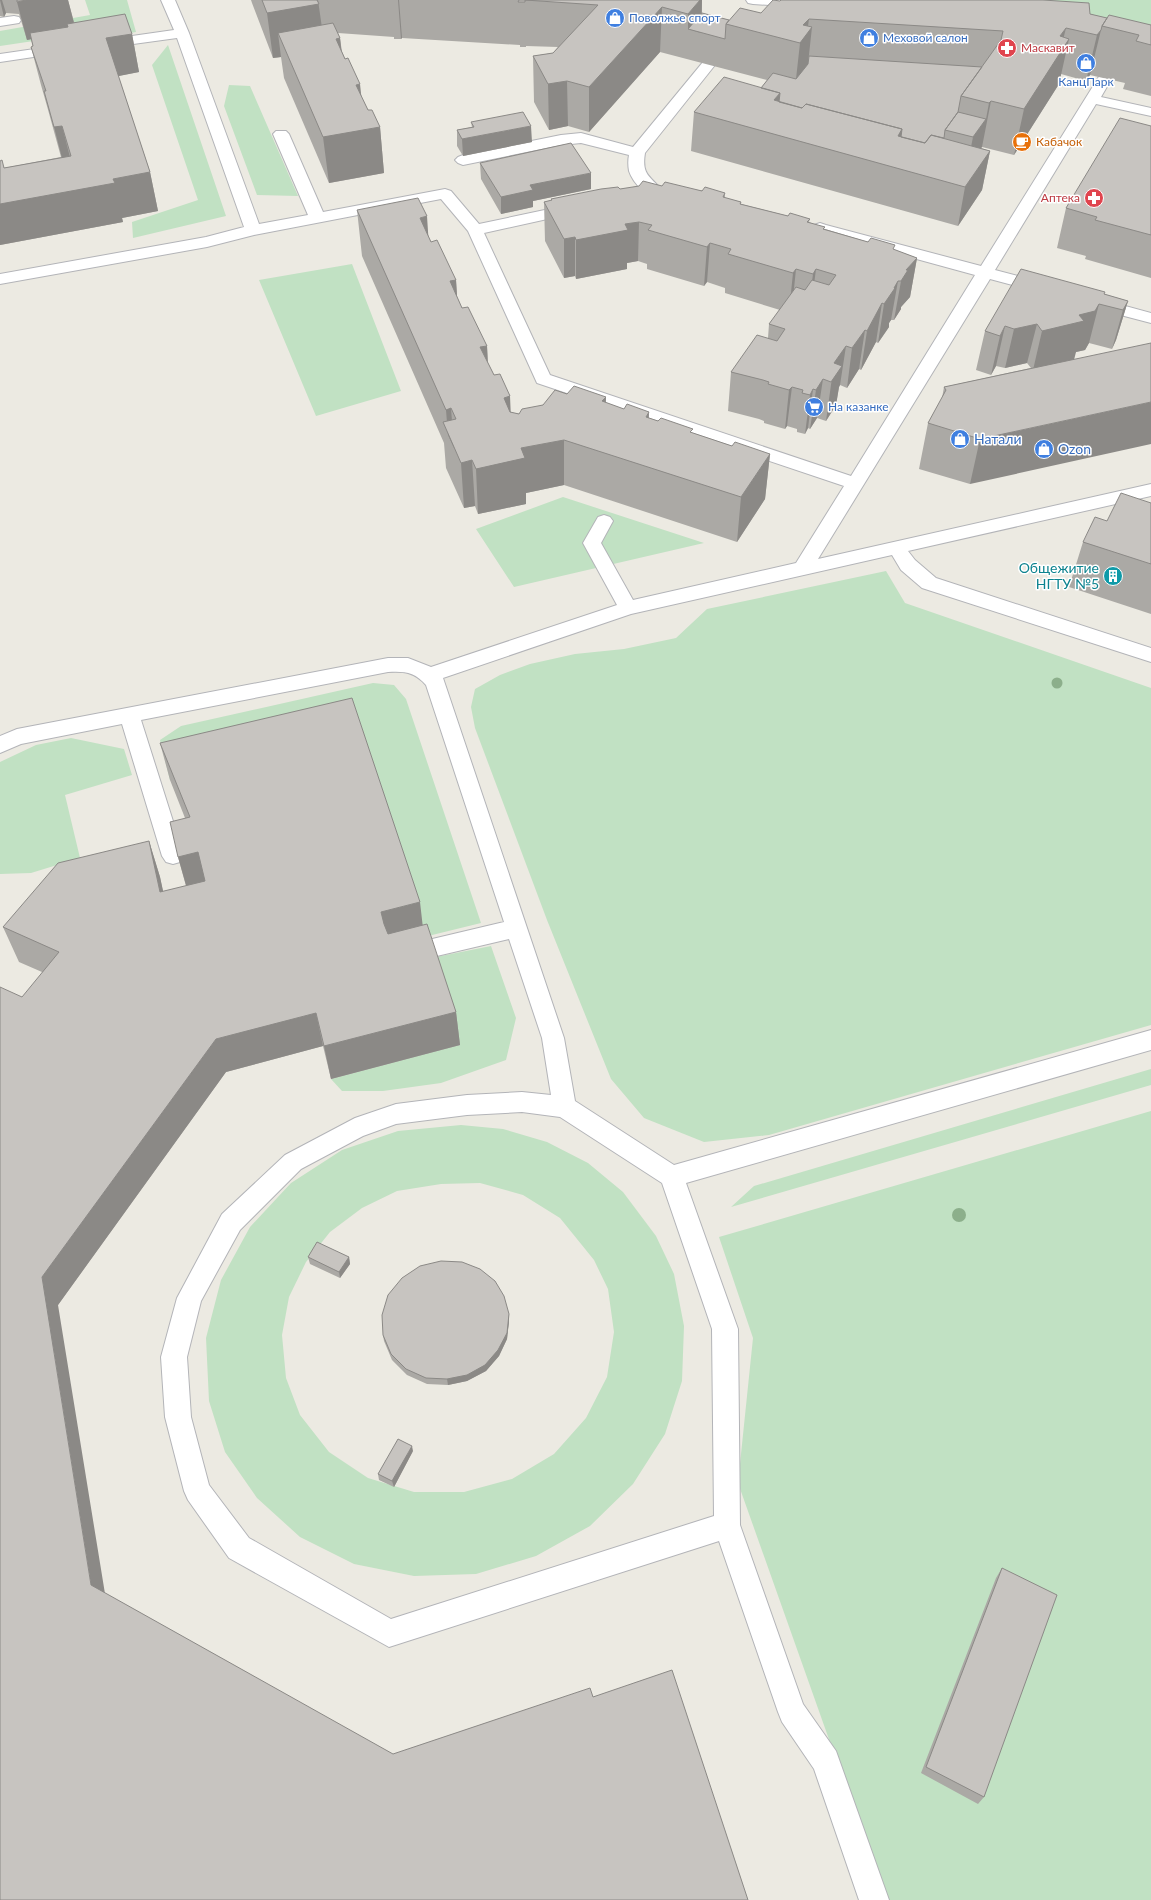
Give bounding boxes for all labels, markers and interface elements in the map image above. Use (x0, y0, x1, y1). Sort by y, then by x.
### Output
shop icon: Поволжье спорт (604, 7, 626, 29)
place label: Поволжье спорт (629, 10, 721, 25)
shop icon: Меховой салон (858, 27, 880, 49)
place label: Меховой салон (883, 30, 968, 45)
pharmacy icon: Маскавит (996, 37, 1018, 59)
place label: Маскавит (1021, 40, 1075, 55)
shop icon: КанцПарк (1075, 52, 1097, 74)
place label: КанцПарк (1058, 74, 1115, 89)
cafe icon: Кабачок (1011, 131, 1033, 153)
place label: Кабачок (1036, 134, 1083, 149)
pharmacy icon: Аптека (1083, 187, 1105, 209)
place label: Аптека (1041, 190, 1080, 205)
supermarket icon: На казанке (803, 396, 825, 418)
place label: На казанке (828, 399, 889, 414)
shop icon: Натали (949, 428, 971, 450)
place label: Натали (974, 430, 1021, 447)
shop icon: Ozon (1033, 438, 1055, 460)
place label: Ozon (1058, 440, 1091, 457)
place label: Общежитие НГТУ №5 (1019, 559, 1099, 592)
building icon: Общежитие НГТУ №5 (1102, 565, 1124, 587)

